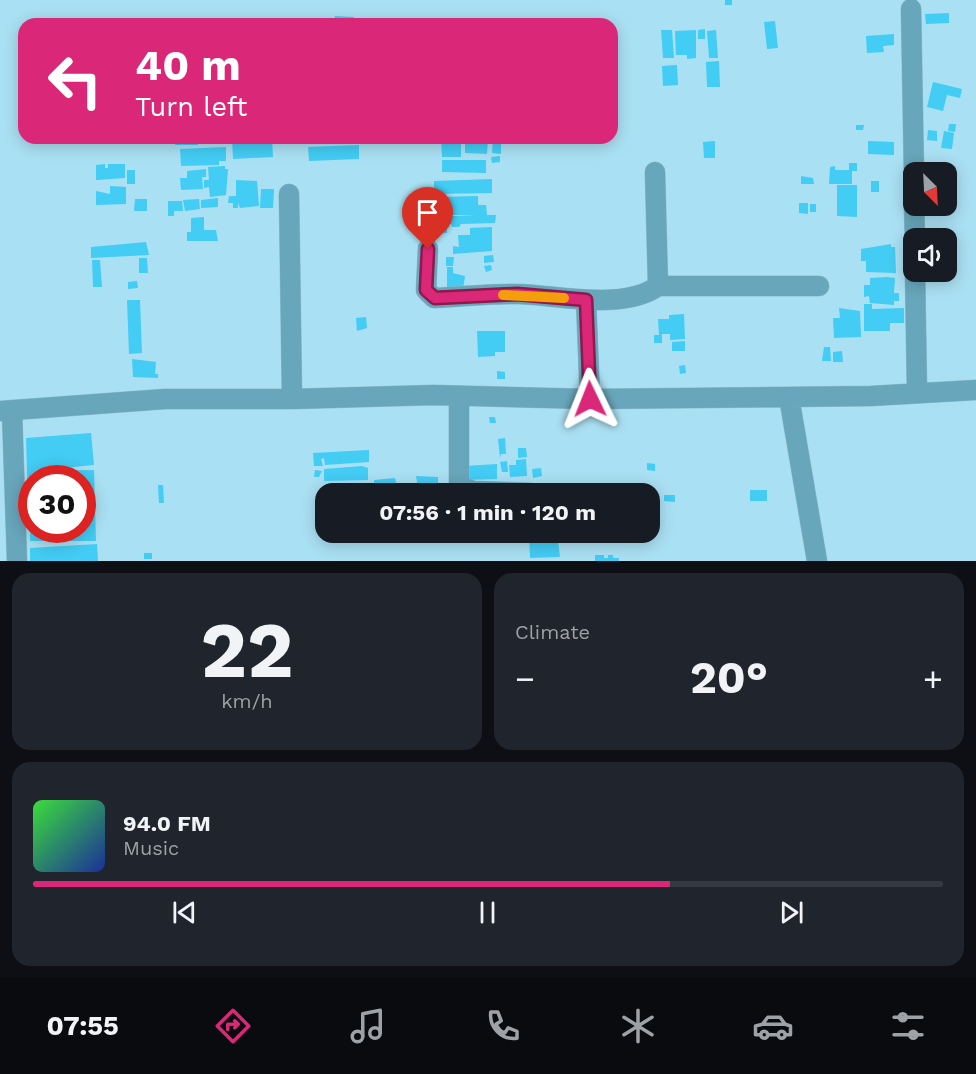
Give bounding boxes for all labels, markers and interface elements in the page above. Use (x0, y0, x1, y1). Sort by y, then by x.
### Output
text: 40 m (135, 41, 241, 90)
icon: left (36, 42, 114, 120)
text: Turn left (135, 91, 247, 123)
north arrow (903, 162, 957, 216)
map controls (903, 162, 957, 282)
pin (402, 187, 453, 249)
icon: arrive (411, 196, 444, 229)
button: sound (903, 228, 957, 282)
position arrow (558, 367, 622, 431)
speed limit sign: 30 (18, 465, 96, 543)
text: 07:56 · 1 min · 120 m (379, 500, 596, 525)
text: 22 (201, 604, 293, 696)
text: Climate (515, 620, 590, 644)
text: 20° (690, 651, 768, 704)
text: − (515, 659, 535, 698)
text: + (923, 659, 943, 698)
text: km/h (221, 689, 273, 713)
text: 94.0 FM (123, 811, 211, 836)
text: Music (123, 836, 179, 860)
icon: previous (168, 896, 201, 929)
icon: pause (471, 896, 504, 929)
icon: next (775, 896, 808, 929)
icon: directions (212, 1005, 254, 1047)
icon: music (347, 1005, 389, 1047)
icon: phone (482, 1005, 524, 1047)
icon: climate (617, 1005, 659, 1047)
icon: car (752, 1005, 794, 1047)
icon: filters (887, 1005, 929, 1047)
text: 07:55 (47, 1010, 119, 1042)

